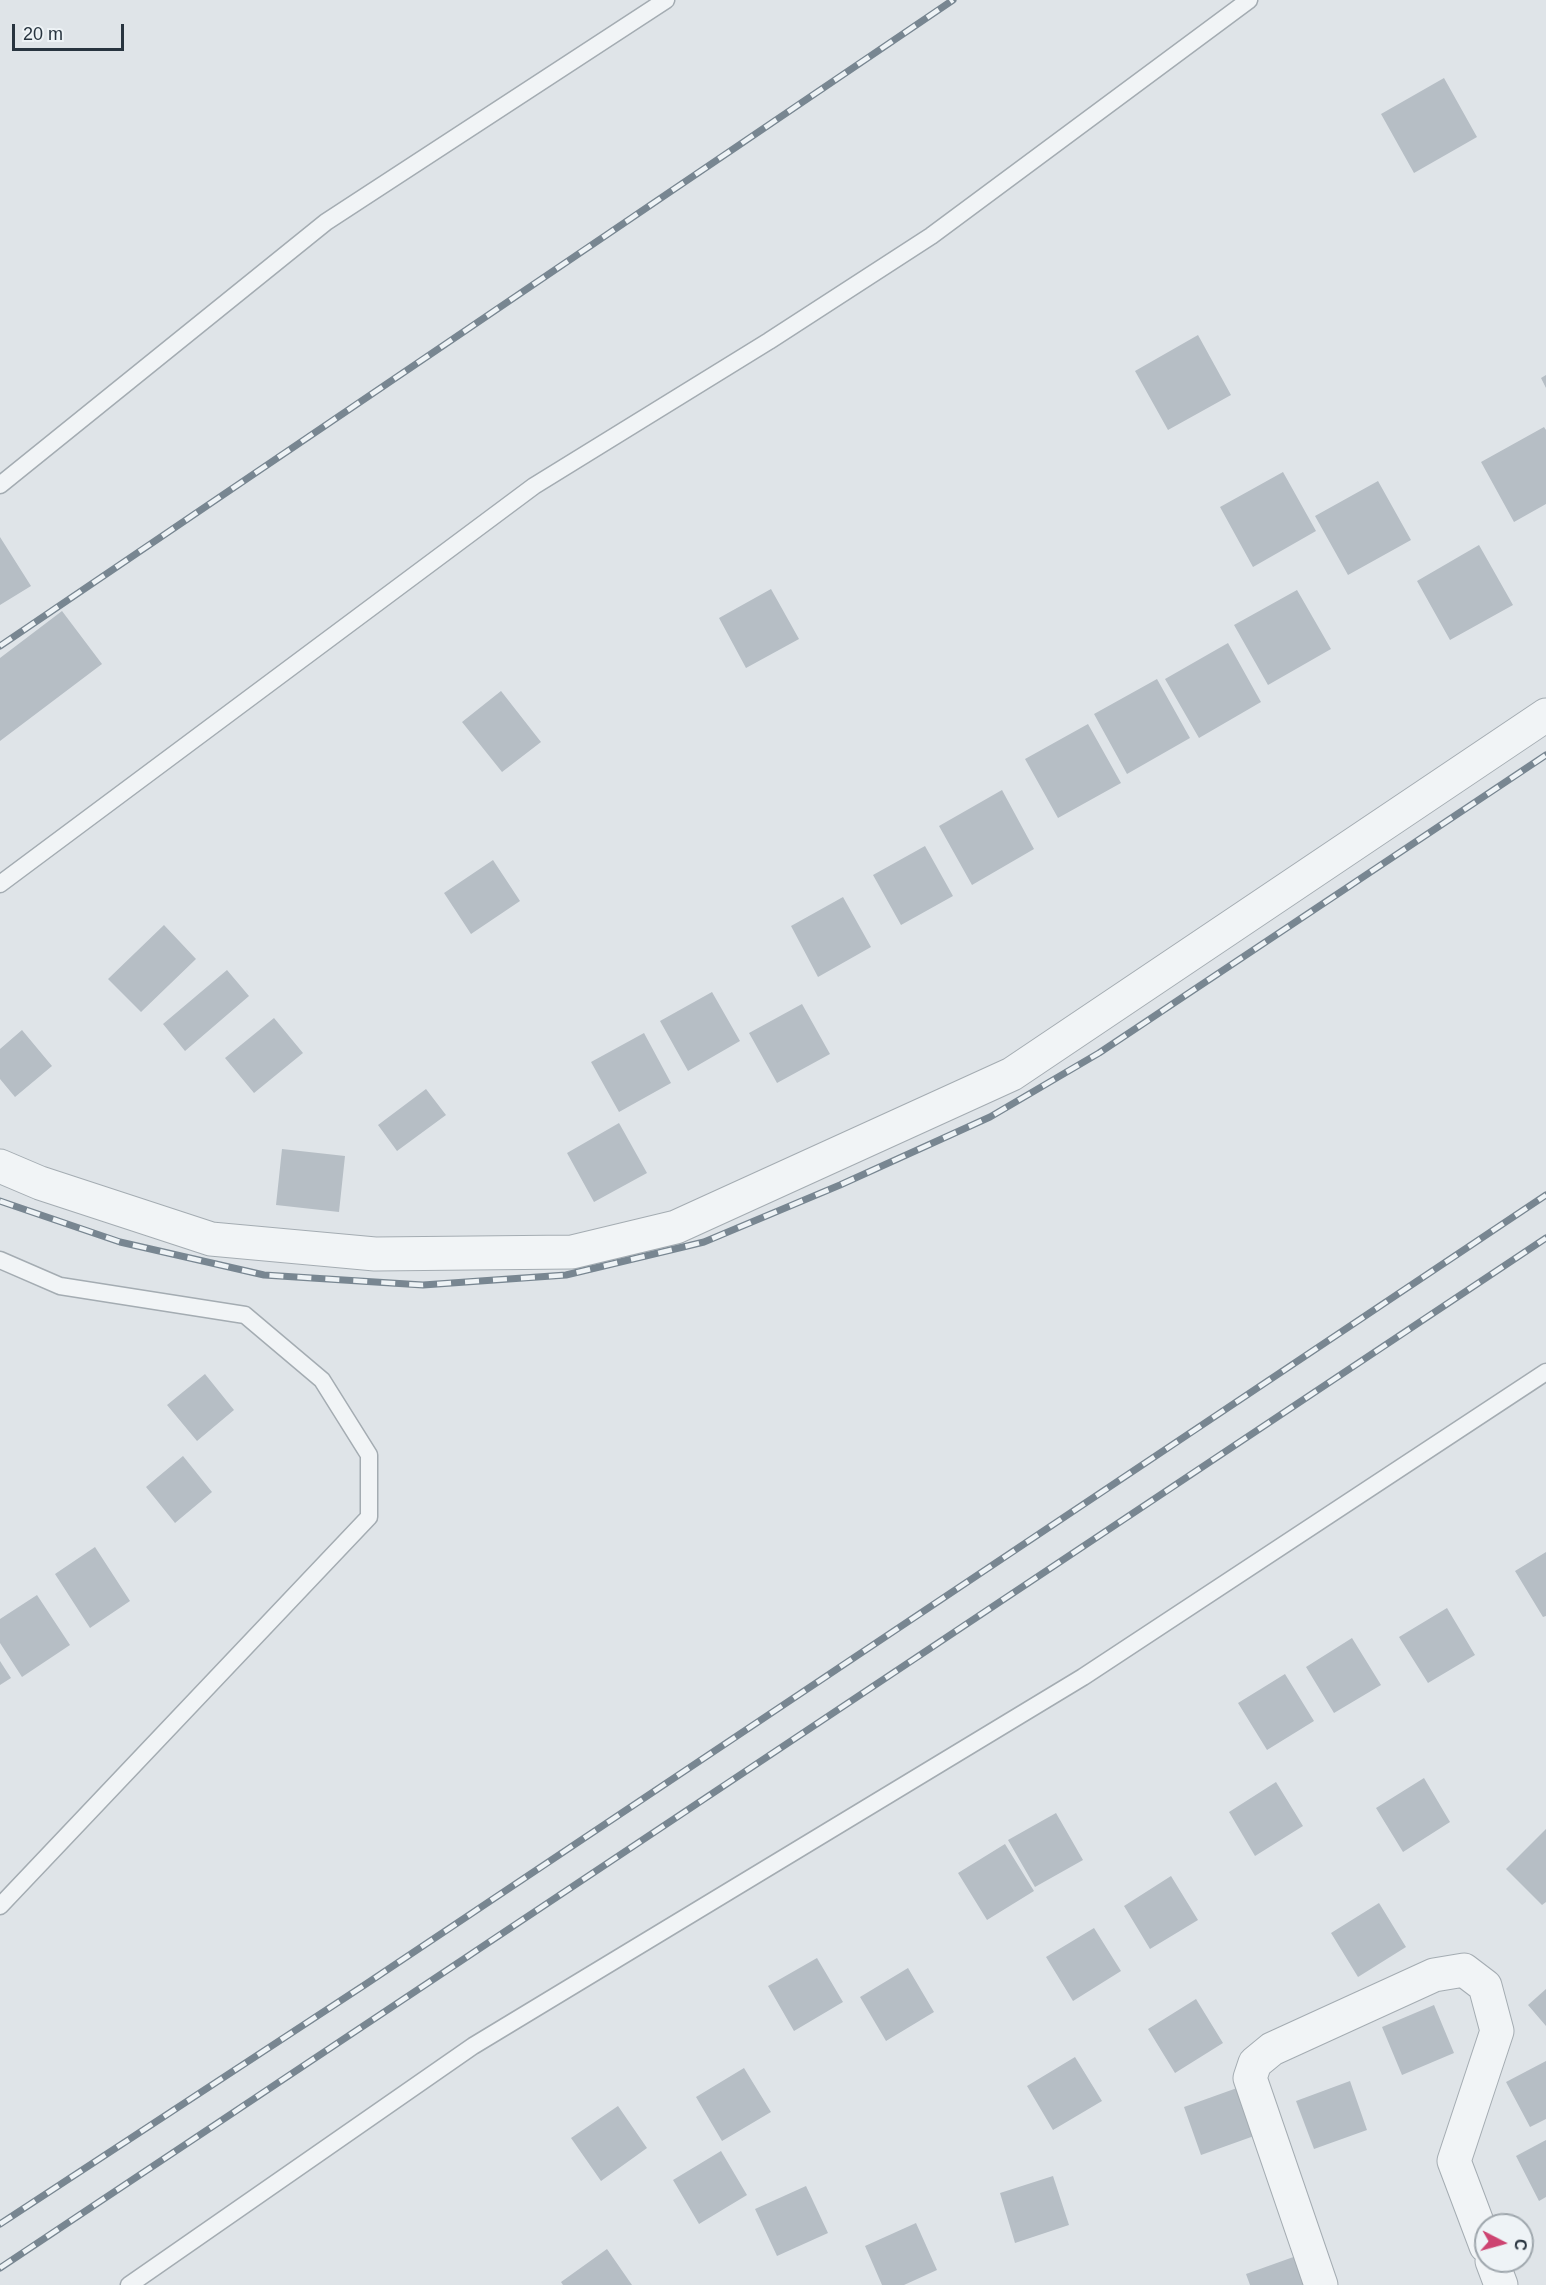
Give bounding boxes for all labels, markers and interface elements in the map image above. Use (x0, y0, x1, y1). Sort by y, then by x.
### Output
scale bar (15, 12, 128, 50)
text: 20 m (23, 24, 63, 44)
north arrow (1474, 2213, 1534, 2273)
text: С (1511, 2238, 1529, 2251)

